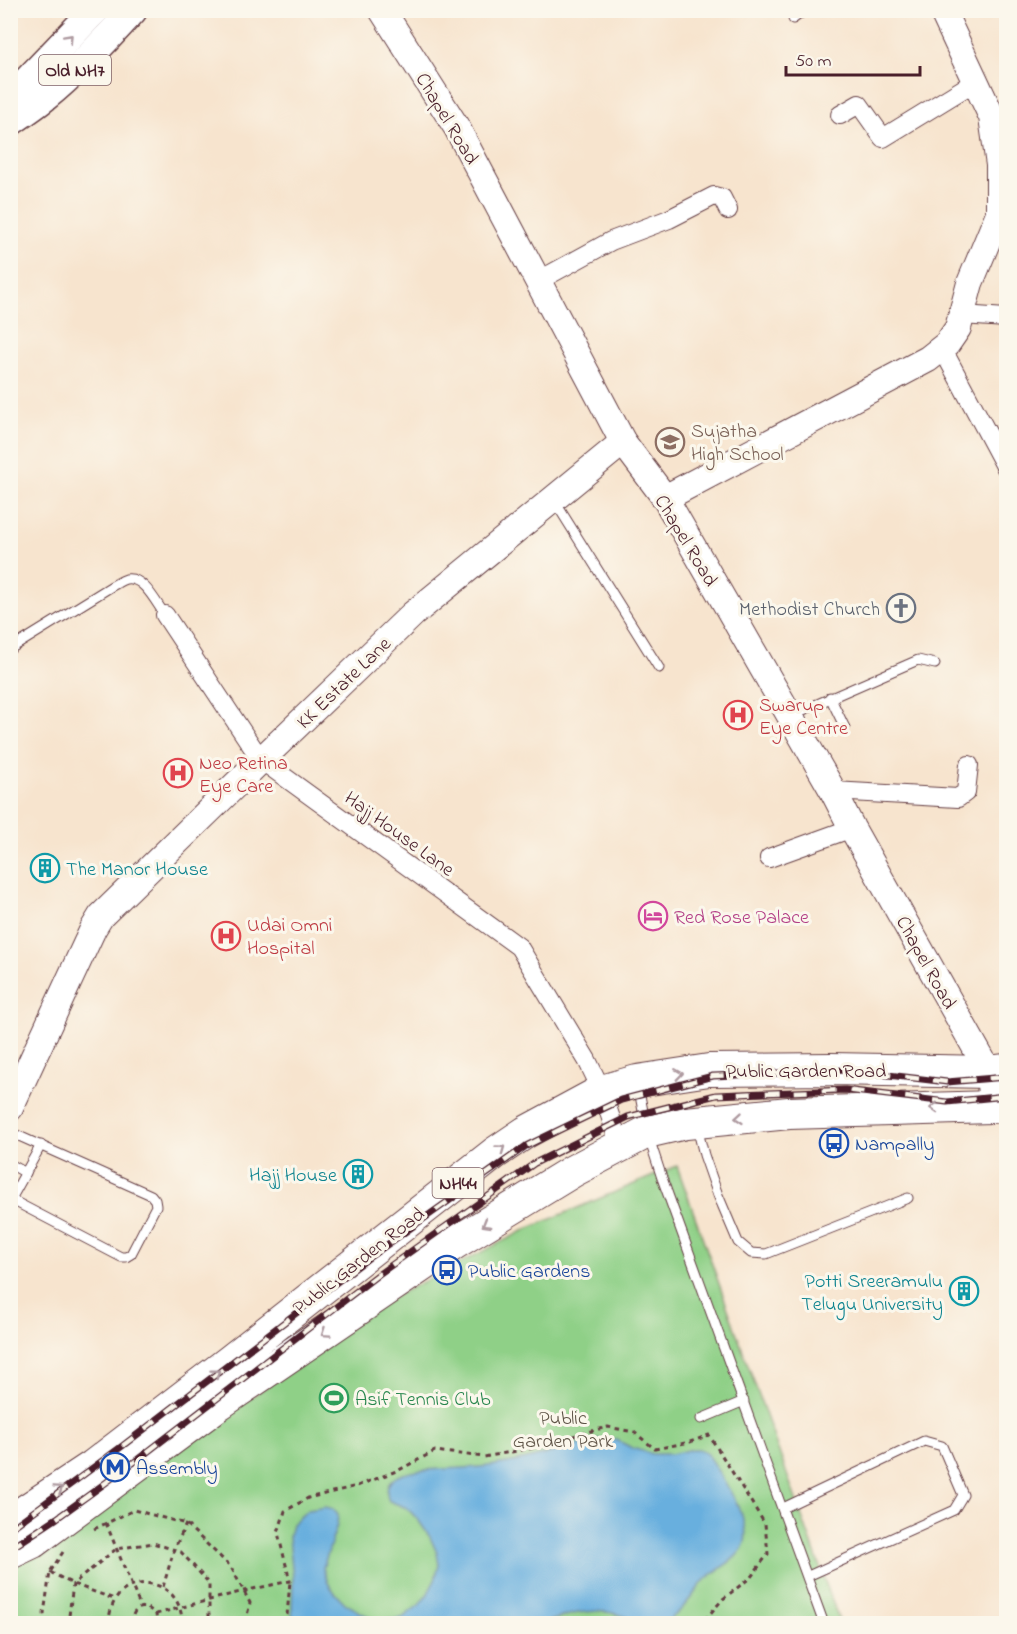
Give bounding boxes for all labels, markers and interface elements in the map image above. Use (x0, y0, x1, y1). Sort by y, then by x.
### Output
one-way arrow (61, 35, 72, 46)
scale bar (786, 39, 920, 77)
text: 50 m (795, 49, 832, 75)
road number: Old NH7 (39, 55, 111, 85)
street label: Chapel Road (407, 68, 485, 171)
place label: Sujatha High School (691, 418, 784, 471)
school or university icon: Sujatha High School (654, 426, 686, 458)
street label: Chapel Road (646, 490, 724, 593)
church icon: Methodist Church (885, 592, 917, 624)
place label: Methodist Church (739, 596, 880, 625)
street label: KK Estate Lane (291, 631, 399, 737)
place label: Swarup Eye Centre (759, 692, 848, 744)
hospital icon: Swarup Eye Centre (722, 699, 754, 731)
place label: Neo Retina Eye Care (199, 750, 288, 802)
hospital icon: Neo Retina Eye Care (162, 757, 194, 789)
street label: Hajj House Lane (337, 785, 460, 885)
building icon: The Manor House (29, 852, 61, 884)
place label: The Manor House (66, 856, 208, 885)
hotel icon: Red Rose Palace (637, 900, 669, 932)
place label: Red Rose Palace (674, 904, 809, 933)
street label: Chapel Road (887, 911, 962, 1015)
place label: Udai Omni Hospital (247, 912, 332, 964)
hospital icon: Udai Omni Hospital (210, 920, 242, 952)
street label: Public Garden Road (726, 1058, 886, 1087)
one-way arrow (674, 1069, 683, 1081)
one-way arrow (929, 1102, 938, 1115)
one-way arrow (735, 1111, 744, 1124)
bus stop icon: Nampally (818, 1127, 850, 1159)
place label: Nampally (855, 1131, 934, 1160)
one-way arrow (495, 1145, 506, 1156)
building icon: Hajj House (342, 1158, 374, 1190)
place label: Hajj House (249, 1162, 337, 1191)
road number: NH44 (432, 1168, 484, 1198)
street label: Public Garden Road (287, 1201, 432, 1323)
one-way arrow (482, 1217, 492, 1229)
bus stop icon: Public Gardens (431, 1254, 463, 1286)
place label: Public Gardens (468, 1258, 590, 1287)
place label: Potti Sreeramulu Telugu University (801, 1268, 943, 1321)
building icon: Potti Sreeramulu Telugu University (948, 1275, 980, 1307)
one-way arrow (320, 1326, 331, 1337)
one-way arrow (209, 1369, 220, 1380)
sports icon: Asif Tennis Club (318, 1382, 350, 1414)
place label: Asif Tennis Club (355, 1386, 491, 1415)
park label: Public Garden Park (513, 1405, 614, 1457)
metro station icon: Assembly (99, 1451, 131, 1483)
place label: Assembly (136, 1455, 218, 1484)
one-way arrow (52, 1485, 63, 1496)

